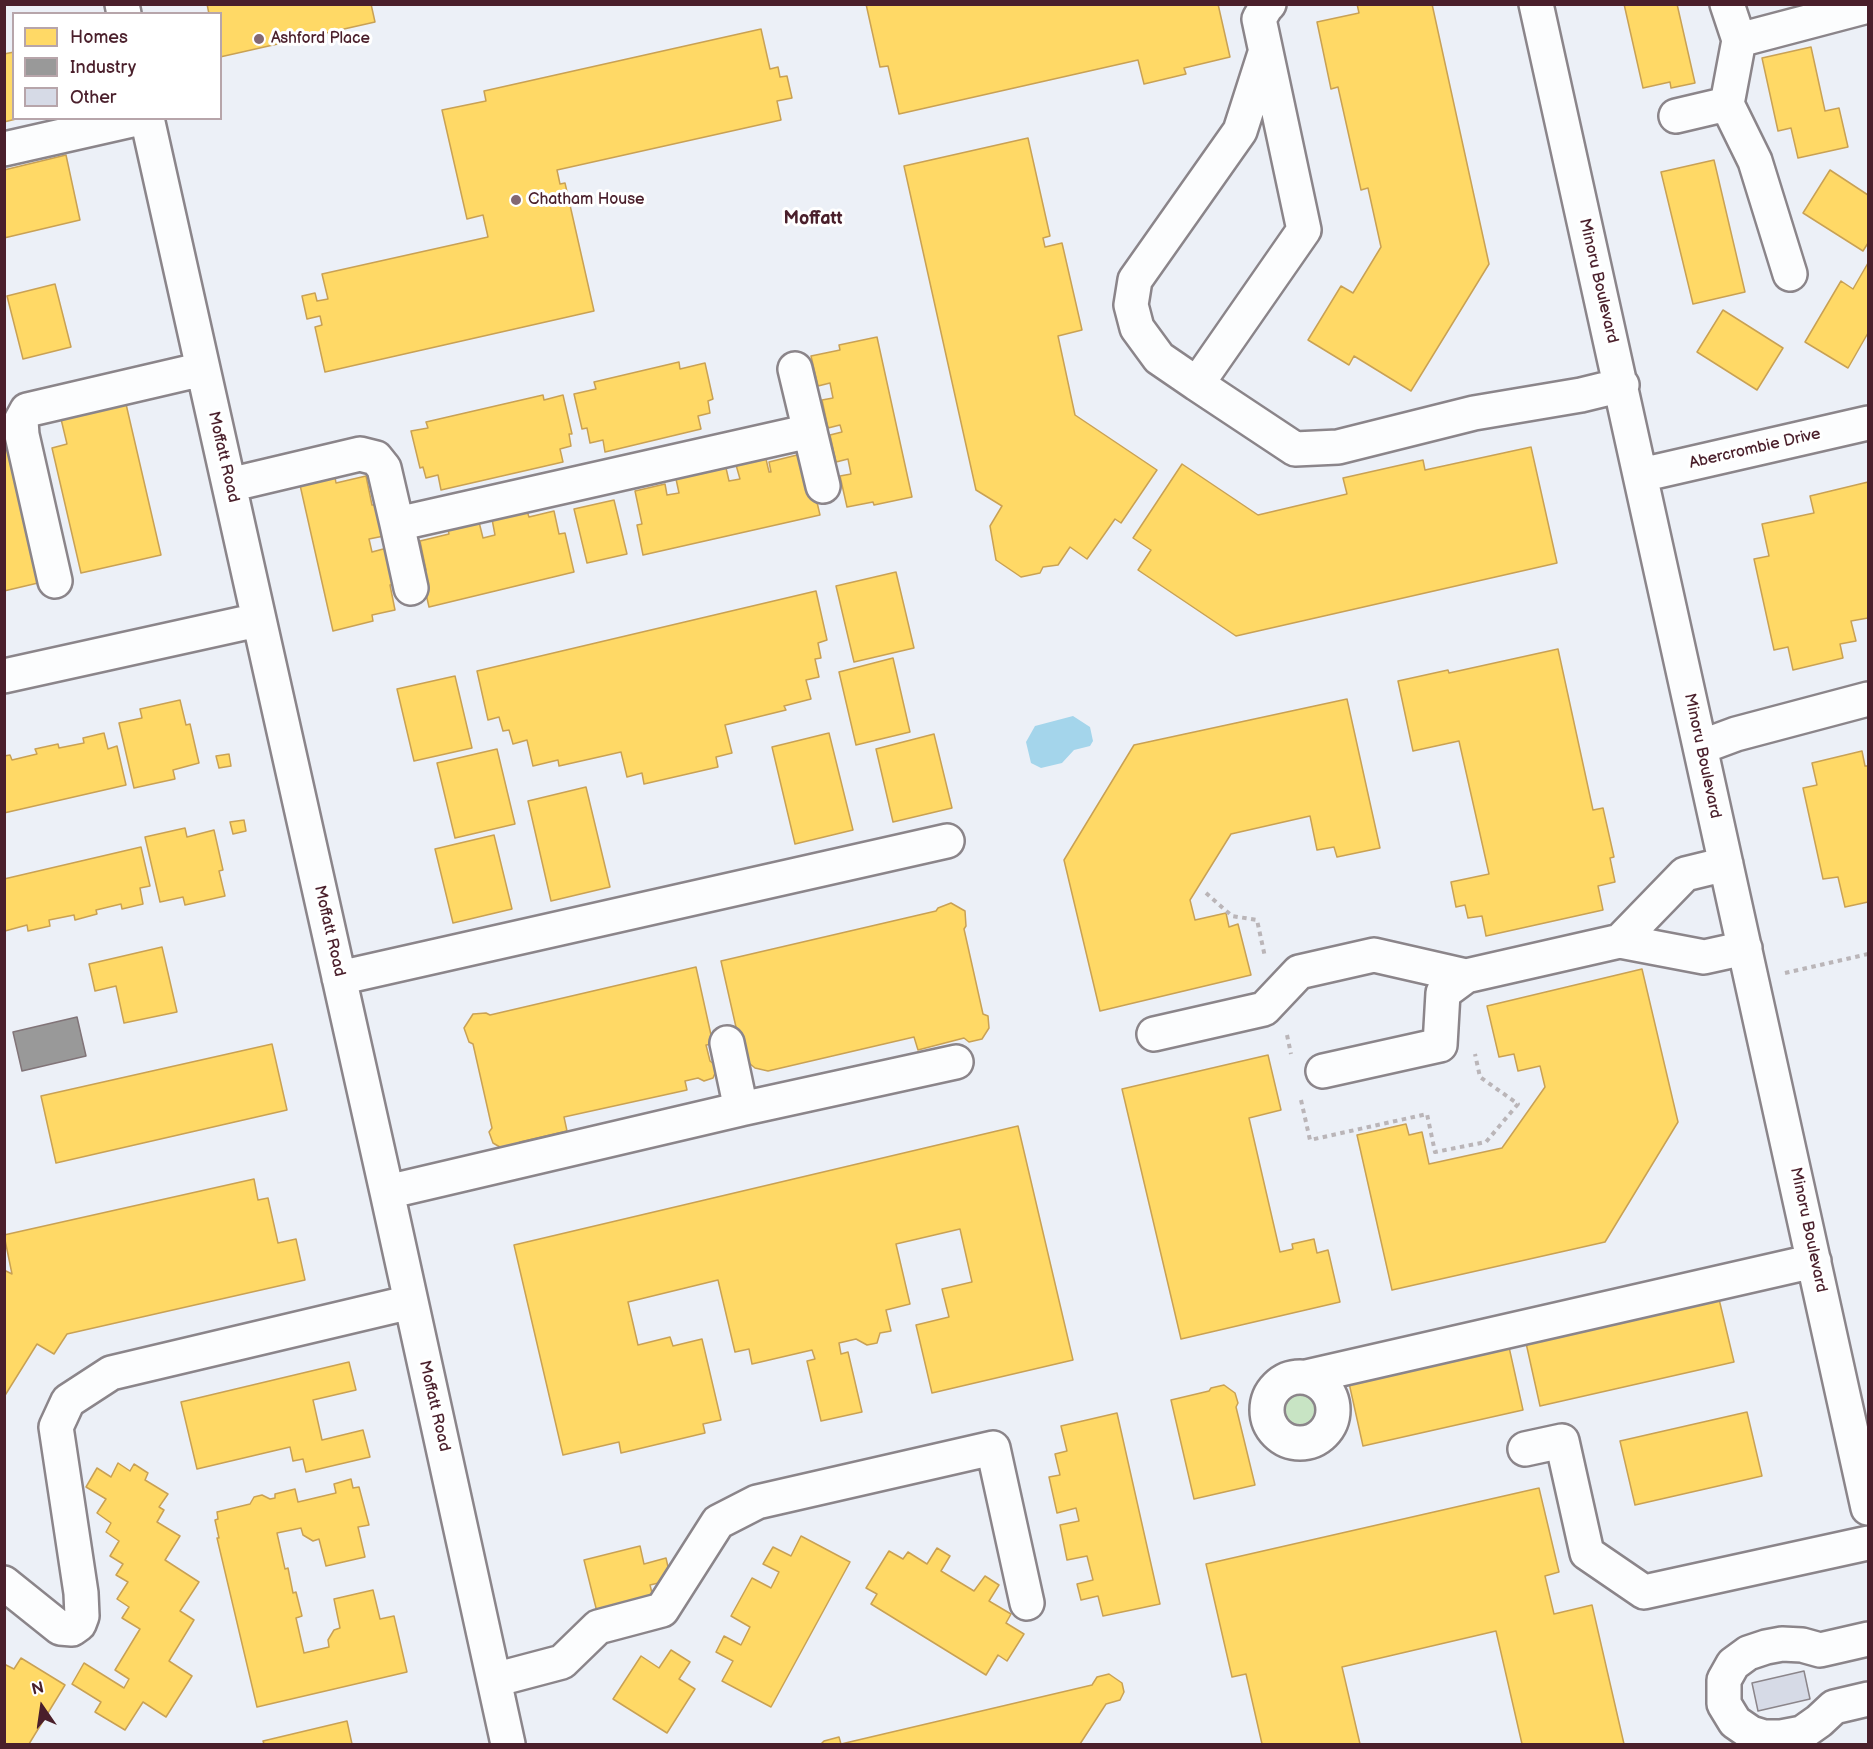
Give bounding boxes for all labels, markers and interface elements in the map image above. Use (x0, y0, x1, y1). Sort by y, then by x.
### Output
legend (12, 12, 222, 120)
text: Homes (70, 27, 128, 48)
place label: Ashford Place (271, 29, 370, 49)
marker: Ashford Place (252, 32, 266, 46)
text: Industry (70, 57, 136, 78)
text: Other (70, 87, 116, 108)
place label: Chatham House (528, 190, 645, 210)
marker: Chatham House (509, 193, 523, 207)
district label: Moffatt (783, 208, 843, 230)
street label: Minoru Boulevard (1574, 217, 1622, 345)
street label: Moffatt Road (203, 410, 243, 504)
street label: Abercrombie Drive (1687, 425, 1823, 473)
street label: Minoru Boulevard (1679, 692, 1725, 820)
street label: Moffatt Road (309, 884, 349, 978)
street label: Minoru Boulevard (1785, 1166, 1831, 1294)
street label: Moffatt Road (414, 1359, 454, 1453)
north arrow (12, 1677, 72, 1737)
text: N (30, 1678, 46, 1700)

